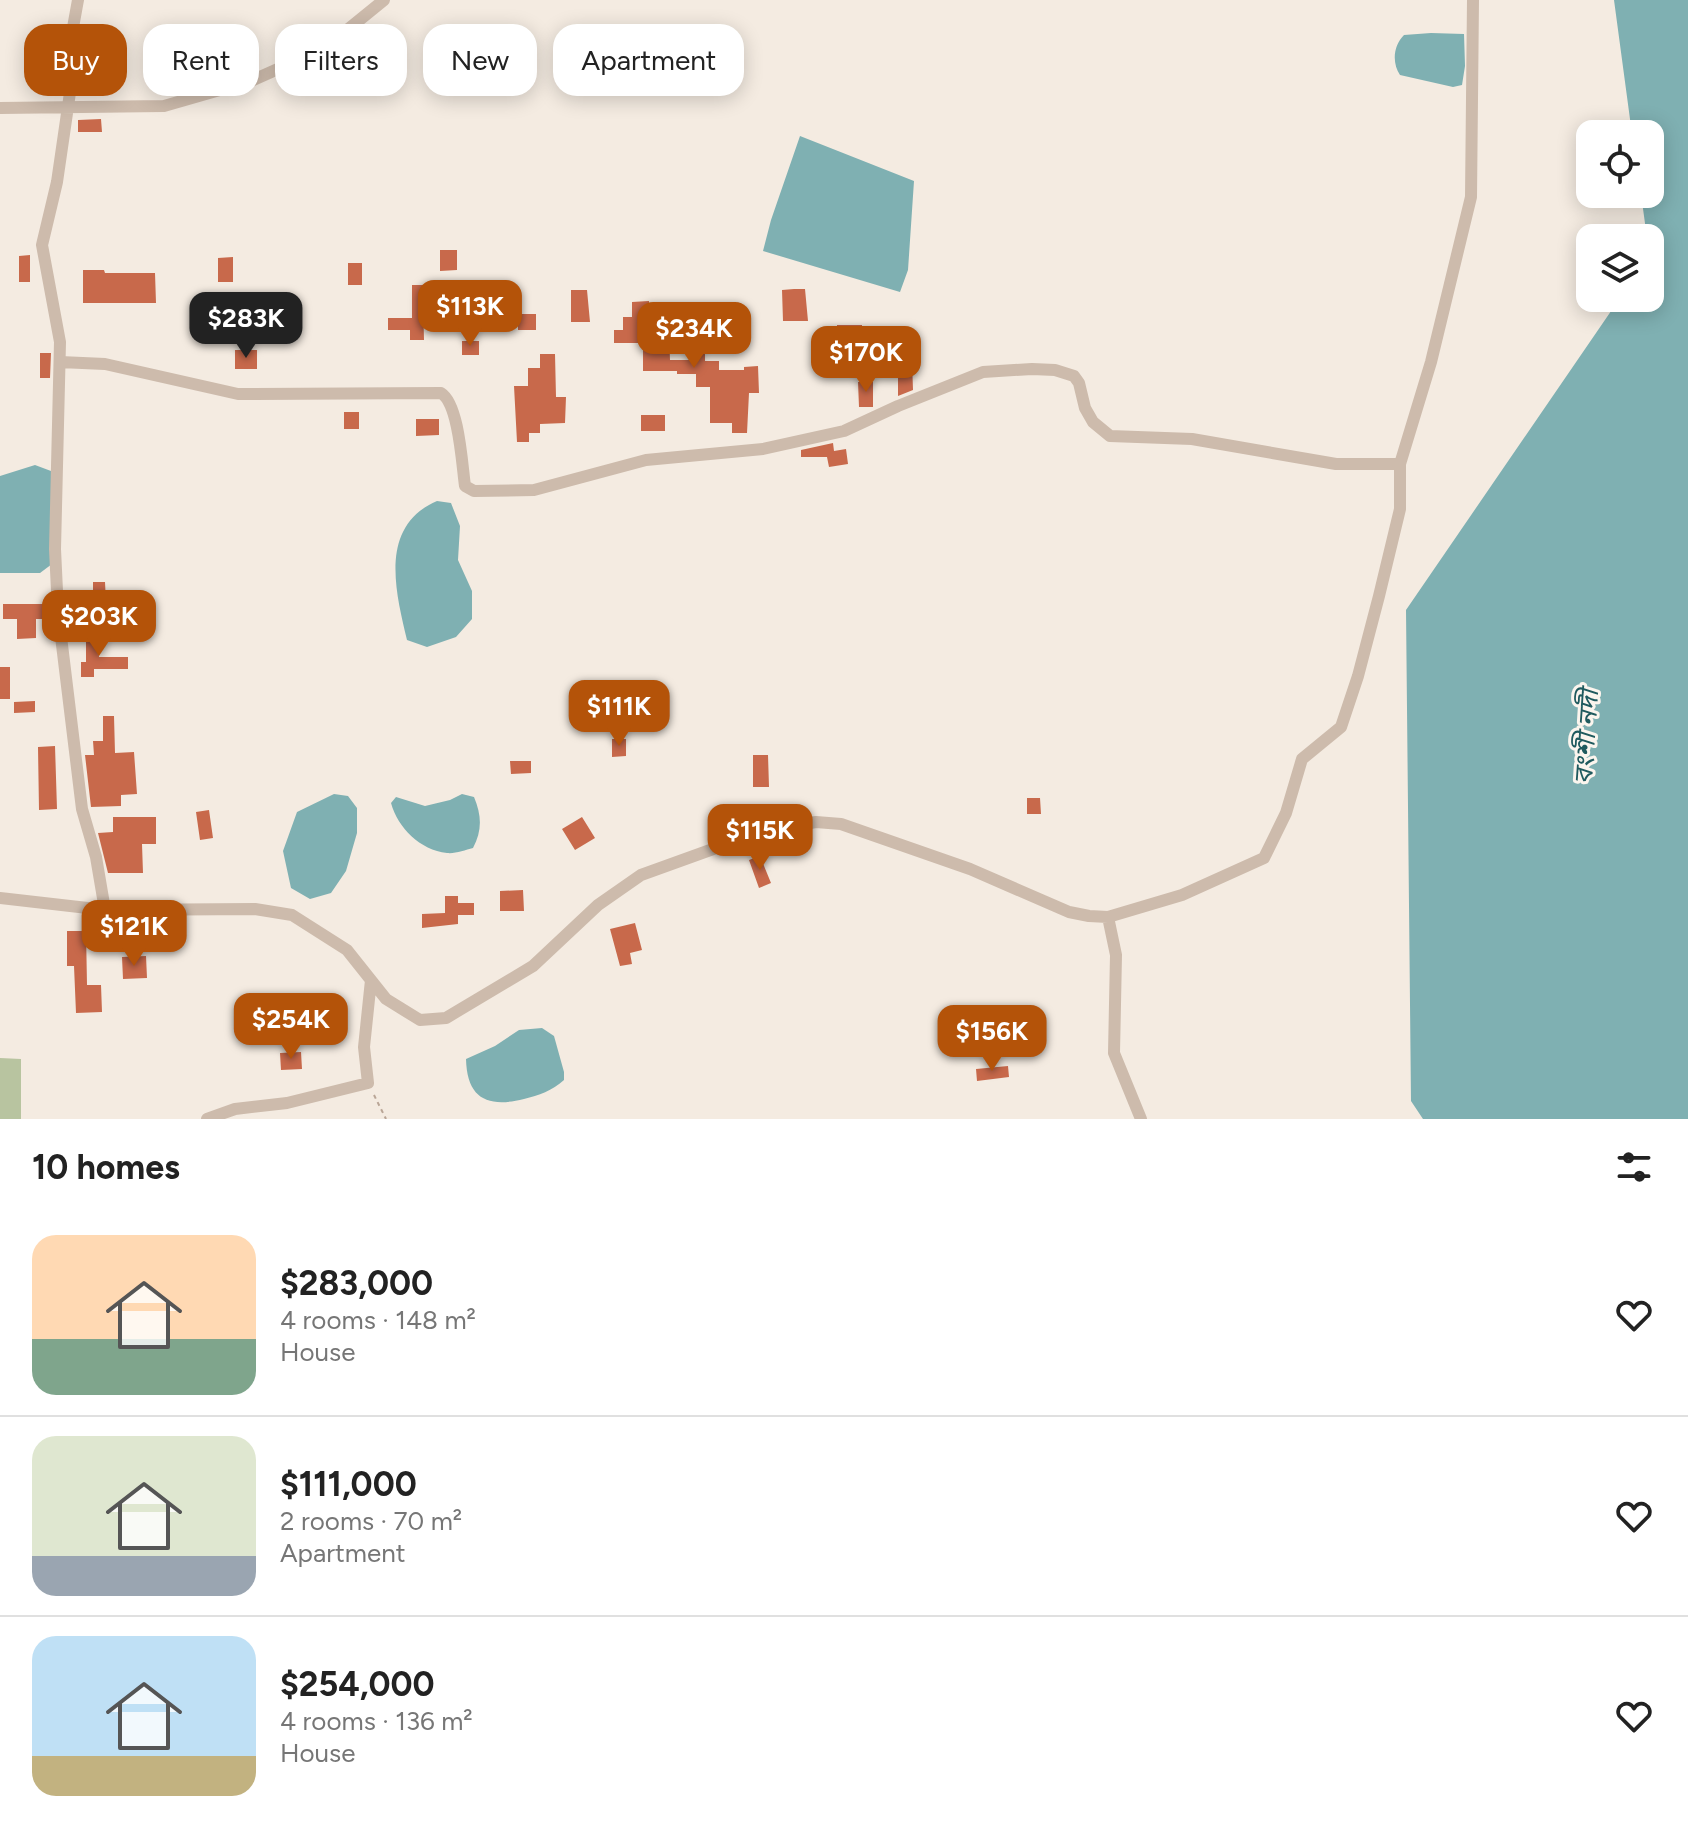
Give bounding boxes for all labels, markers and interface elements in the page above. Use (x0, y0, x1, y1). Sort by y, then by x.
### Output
chip: Buy (24, 24, 127, 96)
chip: Rent (143, 24, 259, 96)
chip: Filters (275, 24, 407, 96)
chip: New (423, 24, 537, 96)
chip: Apartment (553, 24, 744, 96)
map controls (1576, 120, 1664, 312)
button: locate (1576, 120, 1664, 208)
button: layers (1576, 224, 1664, 312)
pin: $113K (414, 280, 526, 348)
text: $113K (436, 290, 504, 322)
pin: $283K (190, 292, 302, 360)
text: $283K (207, 302, 285, 334)
pin: $234K (638, 302, 750, 370)
text: $234K (655, 312, 733, 344)
pin: $170K (810, 326, 922, 394)
text: $170K (829, 336, 903, 368)
pin: $203K (43, 590, 155, 658)
text: $203K (60, 600, 138, 632)
pin: $111K (563, 680, 675, 748)
water label: বংশী নদী (1567, 683, 1606, 785)
text: $111K (587, 690, 651, 722)
pin: $115K (704, 804, 816, 872)
text: $115K (726, 814, 794, 846)
pin: $121K (78, 900, 190, 968)
text: $121K (100, 910, 168, 942)
pin: $254K (235, 993, 347, 1061)
text: $254K (252, 1003, 330, 1035)
pin: $156K (936, 1005, 1048, 1073)
text: $156K (956, 1015, 1028, 1047)
icon: filters (1612, 1145, 1656, 1189)
text: 10 homes (32, 1147, 180, 1188)
text: $283,000 (280, 1263, 433, 1304)
icon: home (96, 1267, 192, 1363)
icon: heart (1612, 1293, 1656, 1337)
text: 4 rooms · 148 m² (280, 1304, 476, 1336)
text: House (280, 1336, 355, 1368)
text: $111,000 (280, 1464, 417, 1505)
icon: home (96, 1468, 192, 1564)
icon: heart (1612, 1494, 1656, 1538)
text: 2 rooms · 70 m² (280, 1505, 462, 1537)
text: Apartment (280, 1537, 406, 1569)
text: $254,000 (280, 1664, 435, 1705)
icon: home (96, 1668, 192, 1764)
icon: heart (1612, 1694, 1656, 1738)
text: 4 rooms · 136 m² (280, 1705, 473, 1737)
text: House (280, 1737, 355, 1769)

